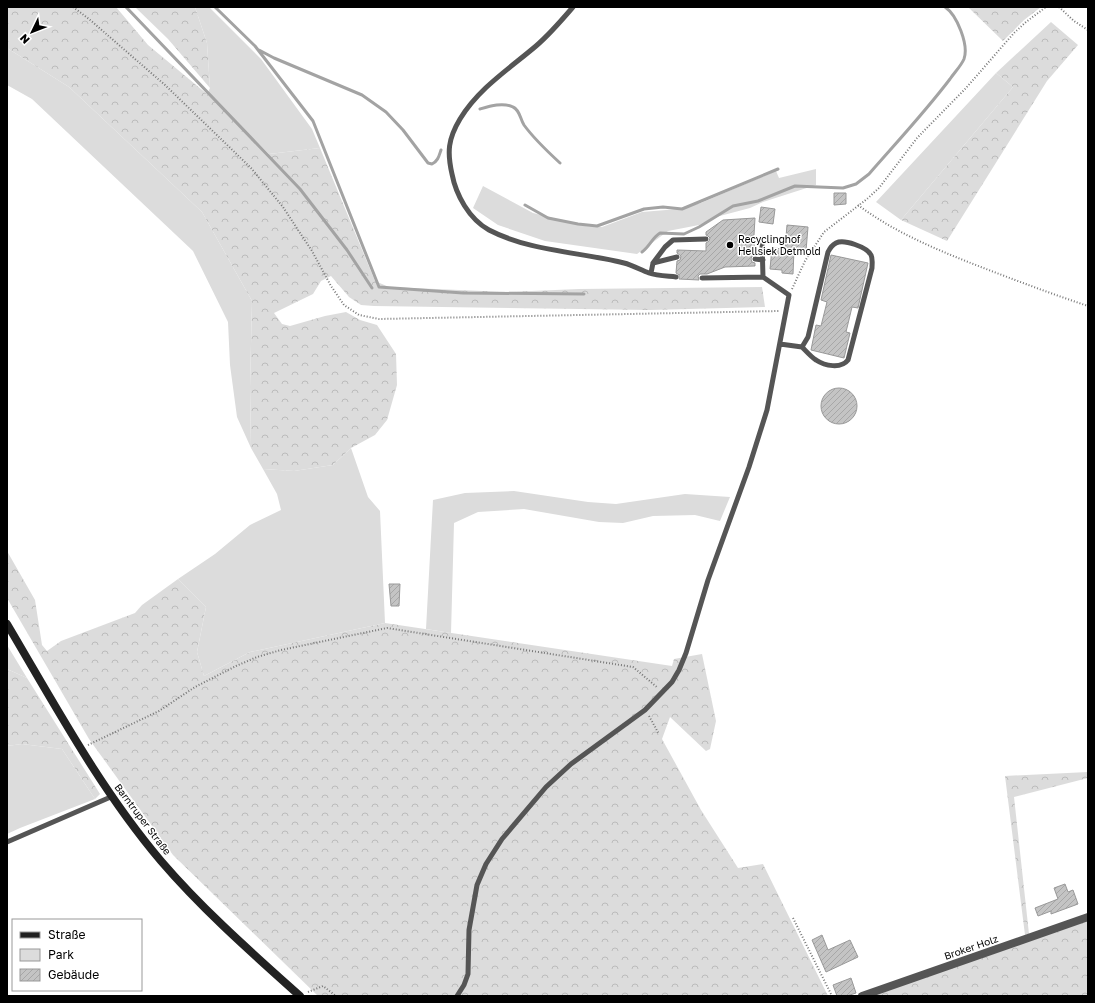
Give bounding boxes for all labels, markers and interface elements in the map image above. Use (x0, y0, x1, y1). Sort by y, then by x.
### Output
north arrow (12, 12, 52, 52)
text: N (17, 32, 32, 47)
place label: Recyclinghof Hellsiek Detmold (738, 233, 821, 257)
marker: Recyclinghof Hellsiek Detmold (725, 240, 735, 250)
street label: Barntruper Straße (112, 781, 174, 857)
legend (12, 919, 142, 991)
text: Straße (48, 927, 86, 942)
street label: Broker Holz (942, 932, 1000, 962)
text: Park (48, 947, 74, 962)
text: Gebäude (48, 967, 99, 982)

